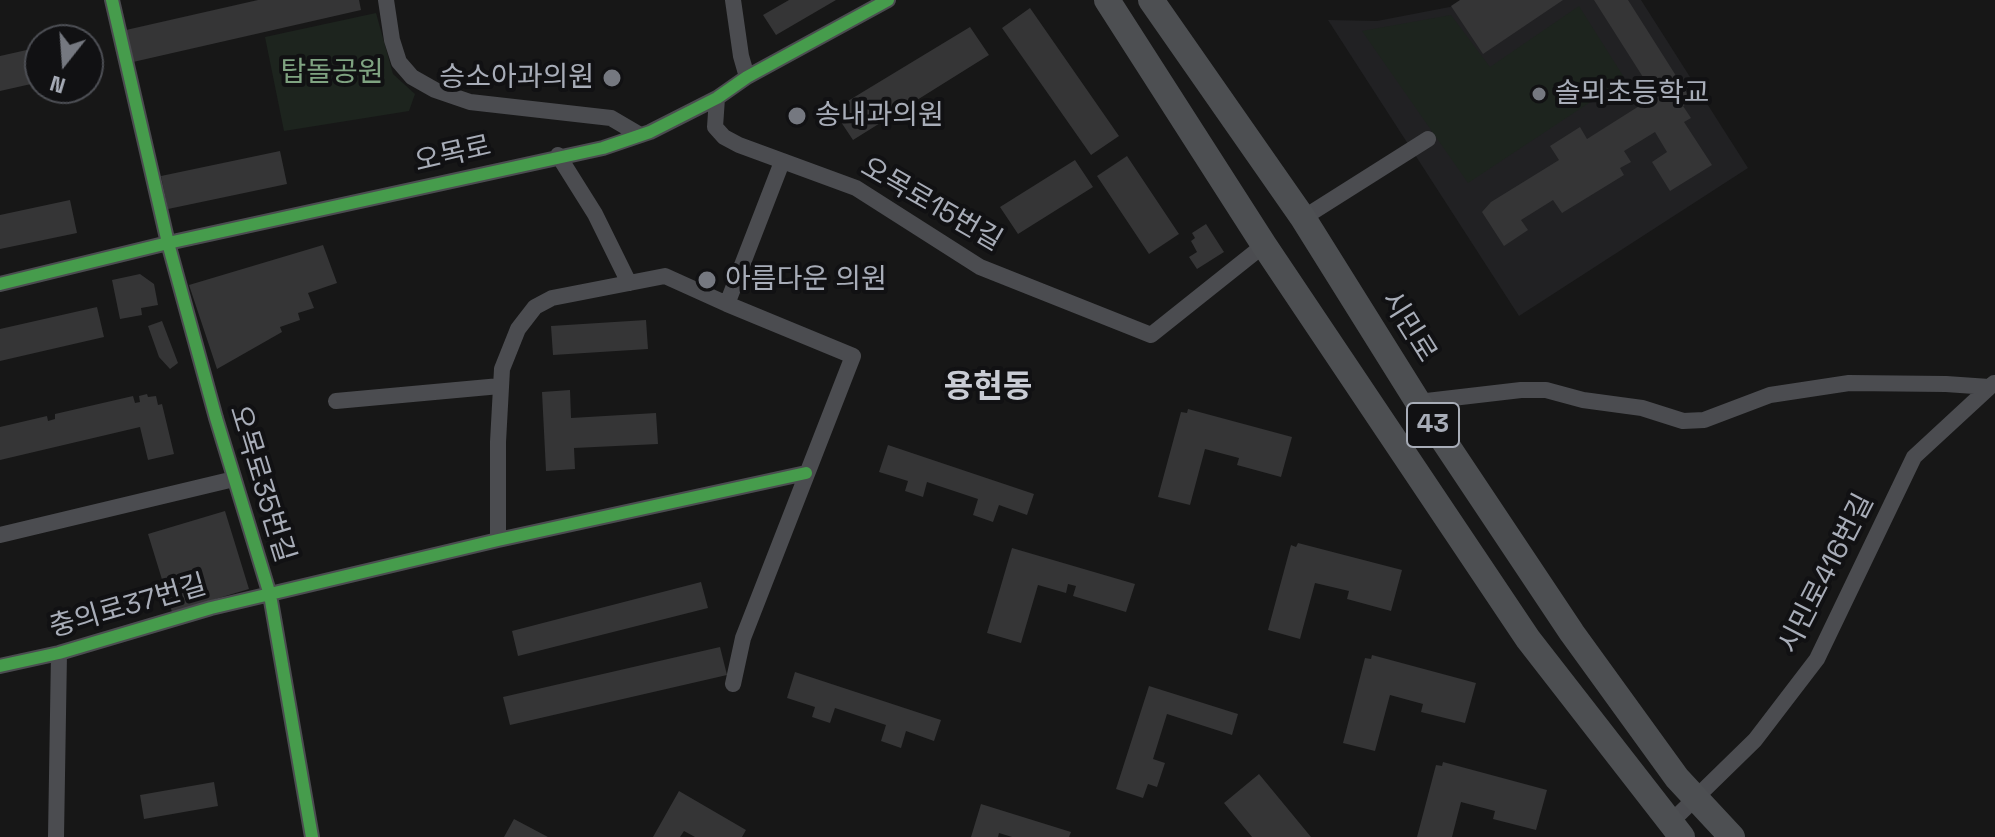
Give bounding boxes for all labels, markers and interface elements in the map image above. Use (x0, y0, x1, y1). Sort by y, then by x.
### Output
north arrow (24, 24, 104, 104)
park label: 탑돌공원 (280, 56, 384, 90)
place label: 승소아과의원 (439, 61, 594, 95)
marker: 승소아과의원 (601, 67, 623, 89)
text: N (46, 69, 69, 101)
place label: 솔뫼초등학교 (1555, 77, 1710, 111)
marker: 솔뫼초등학교 (1530, 85, 1548, 103)
place label: 송내과의원 (815, 99, 944, 133)
marker: 송내과의원 (786, 105, 808, 127)
street label: 오목로 (412, 130, 494, 180)
street label: 오목로15번길 (854, 151, 1008, 259)
place label: 아름다운 의원 (725, 263, 887, 297)
marker: 아름다운 의원 (696, 269, 718, 291)
street label: 시민로 (1373, 285, 1443, 369)
district label: 용현동 (944, 369, 1032, 407)
street label: 오목로35번길 (221, 401, 301, 567)
road number: 43 (1407, 403, 1459, 447)
street label: 시민로416번길 (1772, 489, 1882, 659)
street label: 충의로37번길 (46, 569, 210, 645)

